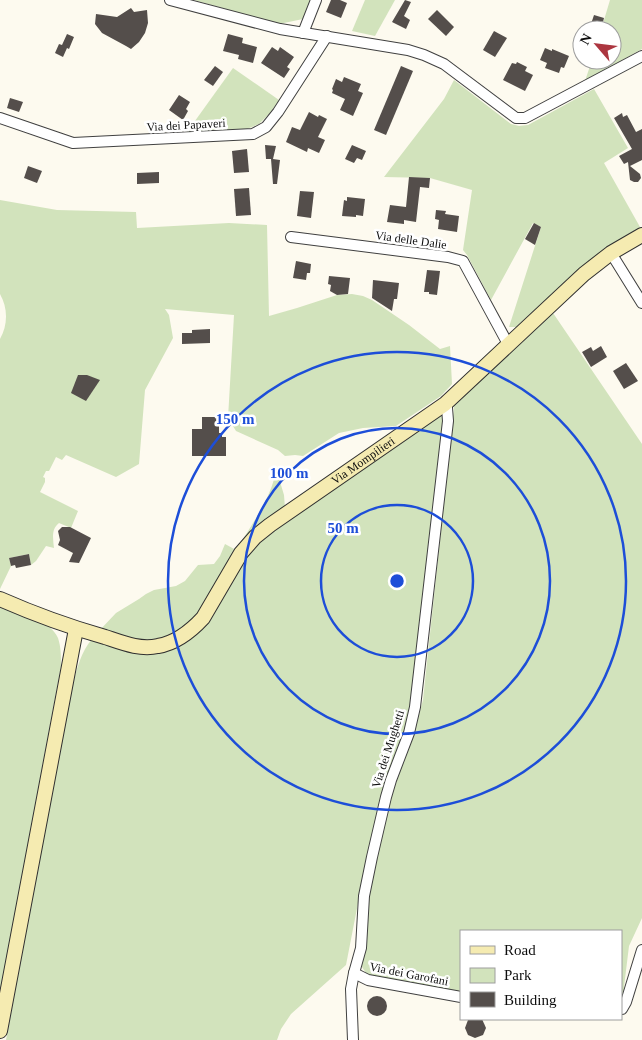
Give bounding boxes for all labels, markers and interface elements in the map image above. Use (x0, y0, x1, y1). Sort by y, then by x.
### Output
north arrow (572, 20, 622, 70)
text: N (577, 31, 595, 47)
street label: Via dei Papaveri (146, 116, 227, 134)
street label: Via delle Dalie (374, 228, 448, 252)
text: 150 m (216, 411, 255, 427)
street label: Via Mompilieri (328, 433, 398, 488)
text: 100 m (270, 465, 309, 481)
text: 50 m (327, 520, 359, 536)
centre of rings (388, 572, 406, 590)
street label: Via dei Mughetti (369, 708, 407, 790)
legend (460, 930, 622, 1020)
text: Road (504, 942, 536, 958)
street label: Via dei Garofani (368, 960, 450, 989)
text: Park (504, 967, 532, 983)
text: Building (504, 992, 557, 1008)

